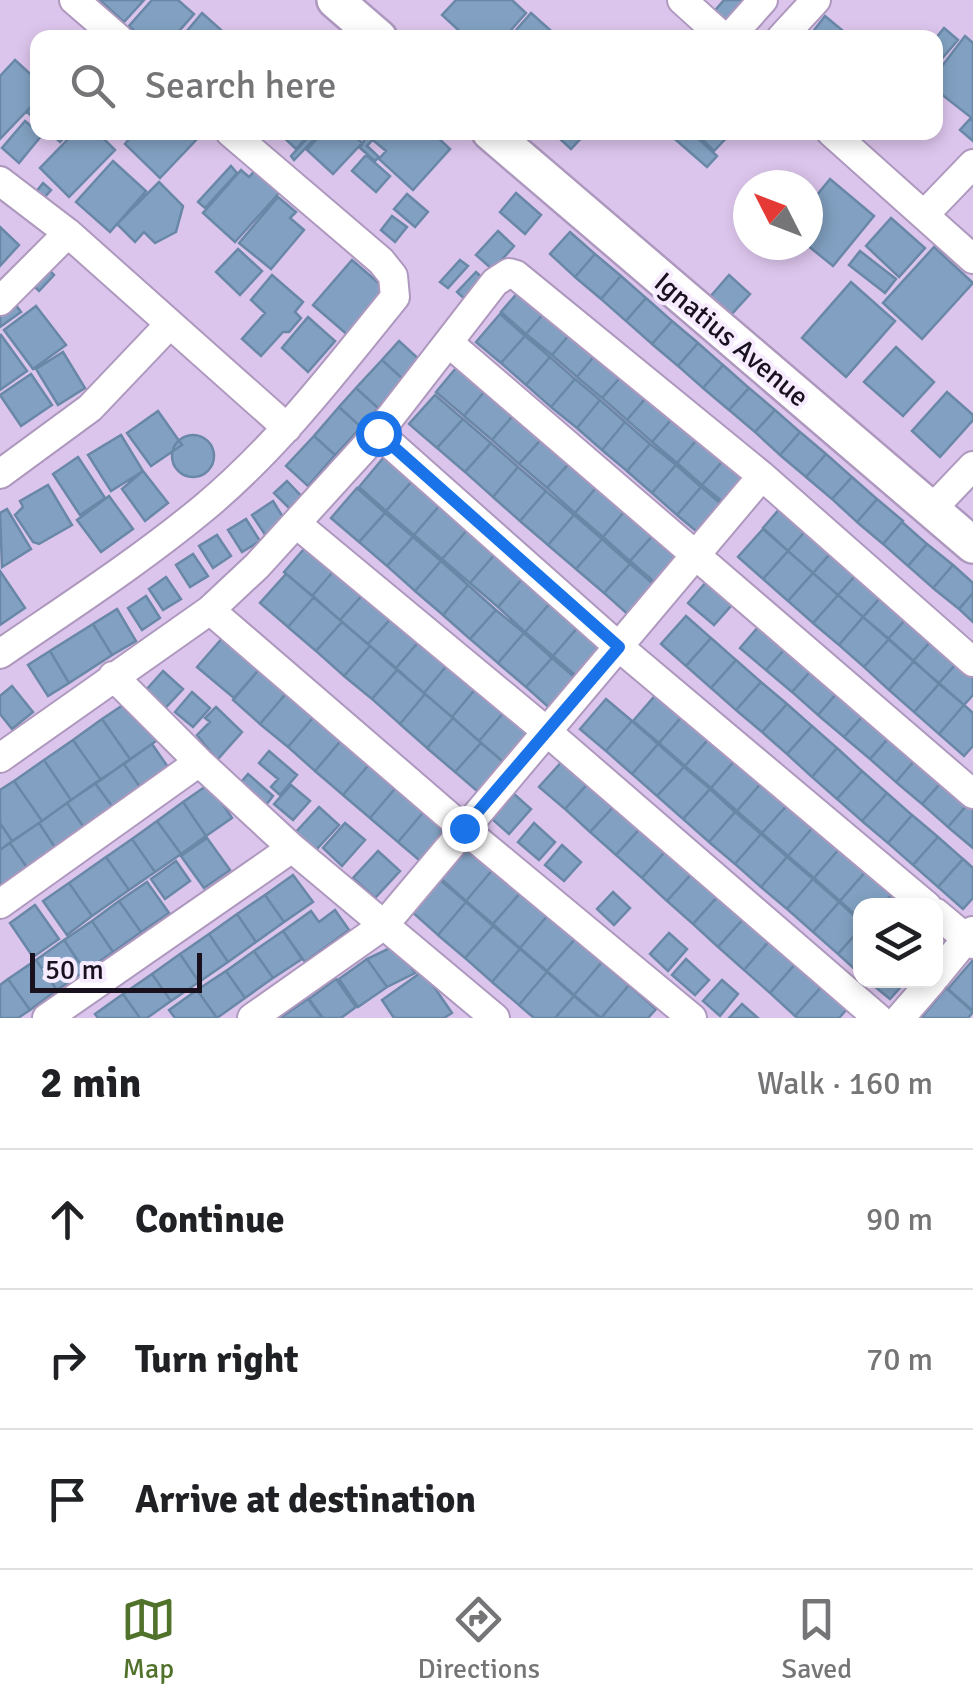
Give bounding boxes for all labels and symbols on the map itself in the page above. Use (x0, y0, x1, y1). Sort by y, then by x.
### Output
north arrow (733, 170, 823, 260)
street label: Ignatius Avenue (647, 265, 815, 414)
route start (356, 411, 402, 457)
route end (442, 806, 488, 852)
scale bar (30, 948, 202, 993)

